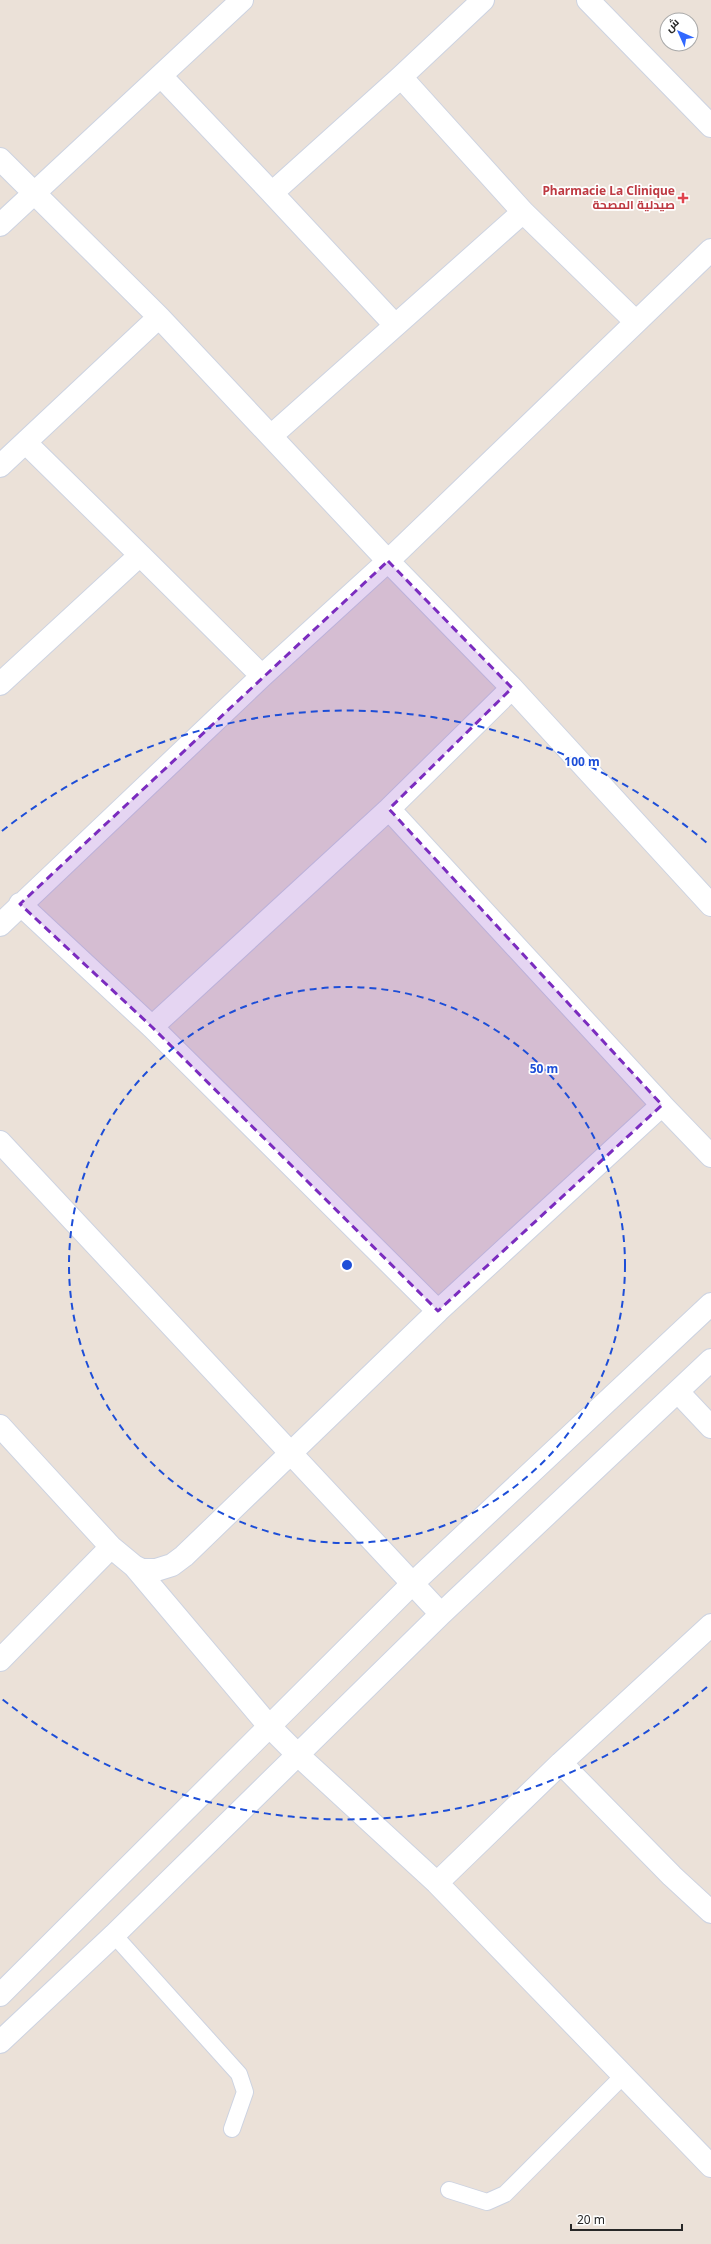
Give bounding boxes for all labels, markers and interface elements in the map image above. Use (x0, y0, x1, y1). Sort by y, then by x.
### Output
north arrow (659, 12, 699, 52)
text: ش (661, 14, 682, 35)
place label: Pharmacie La Clinique صيدلية المصحة (542, 182, 675, 213)
marker: Pharmacie La Clinique صيدلية المصحة (678, 193, 688, 203)
text: 100 m (564, 753, 600, 770)
text: 50 m (530, 1060, 558, 1077)
centre of rings (340, 1258, 354, 1272)
scale bar (571, 2206, 682, 2232)
text: 20 m (577, 2211, 605, 2228)

